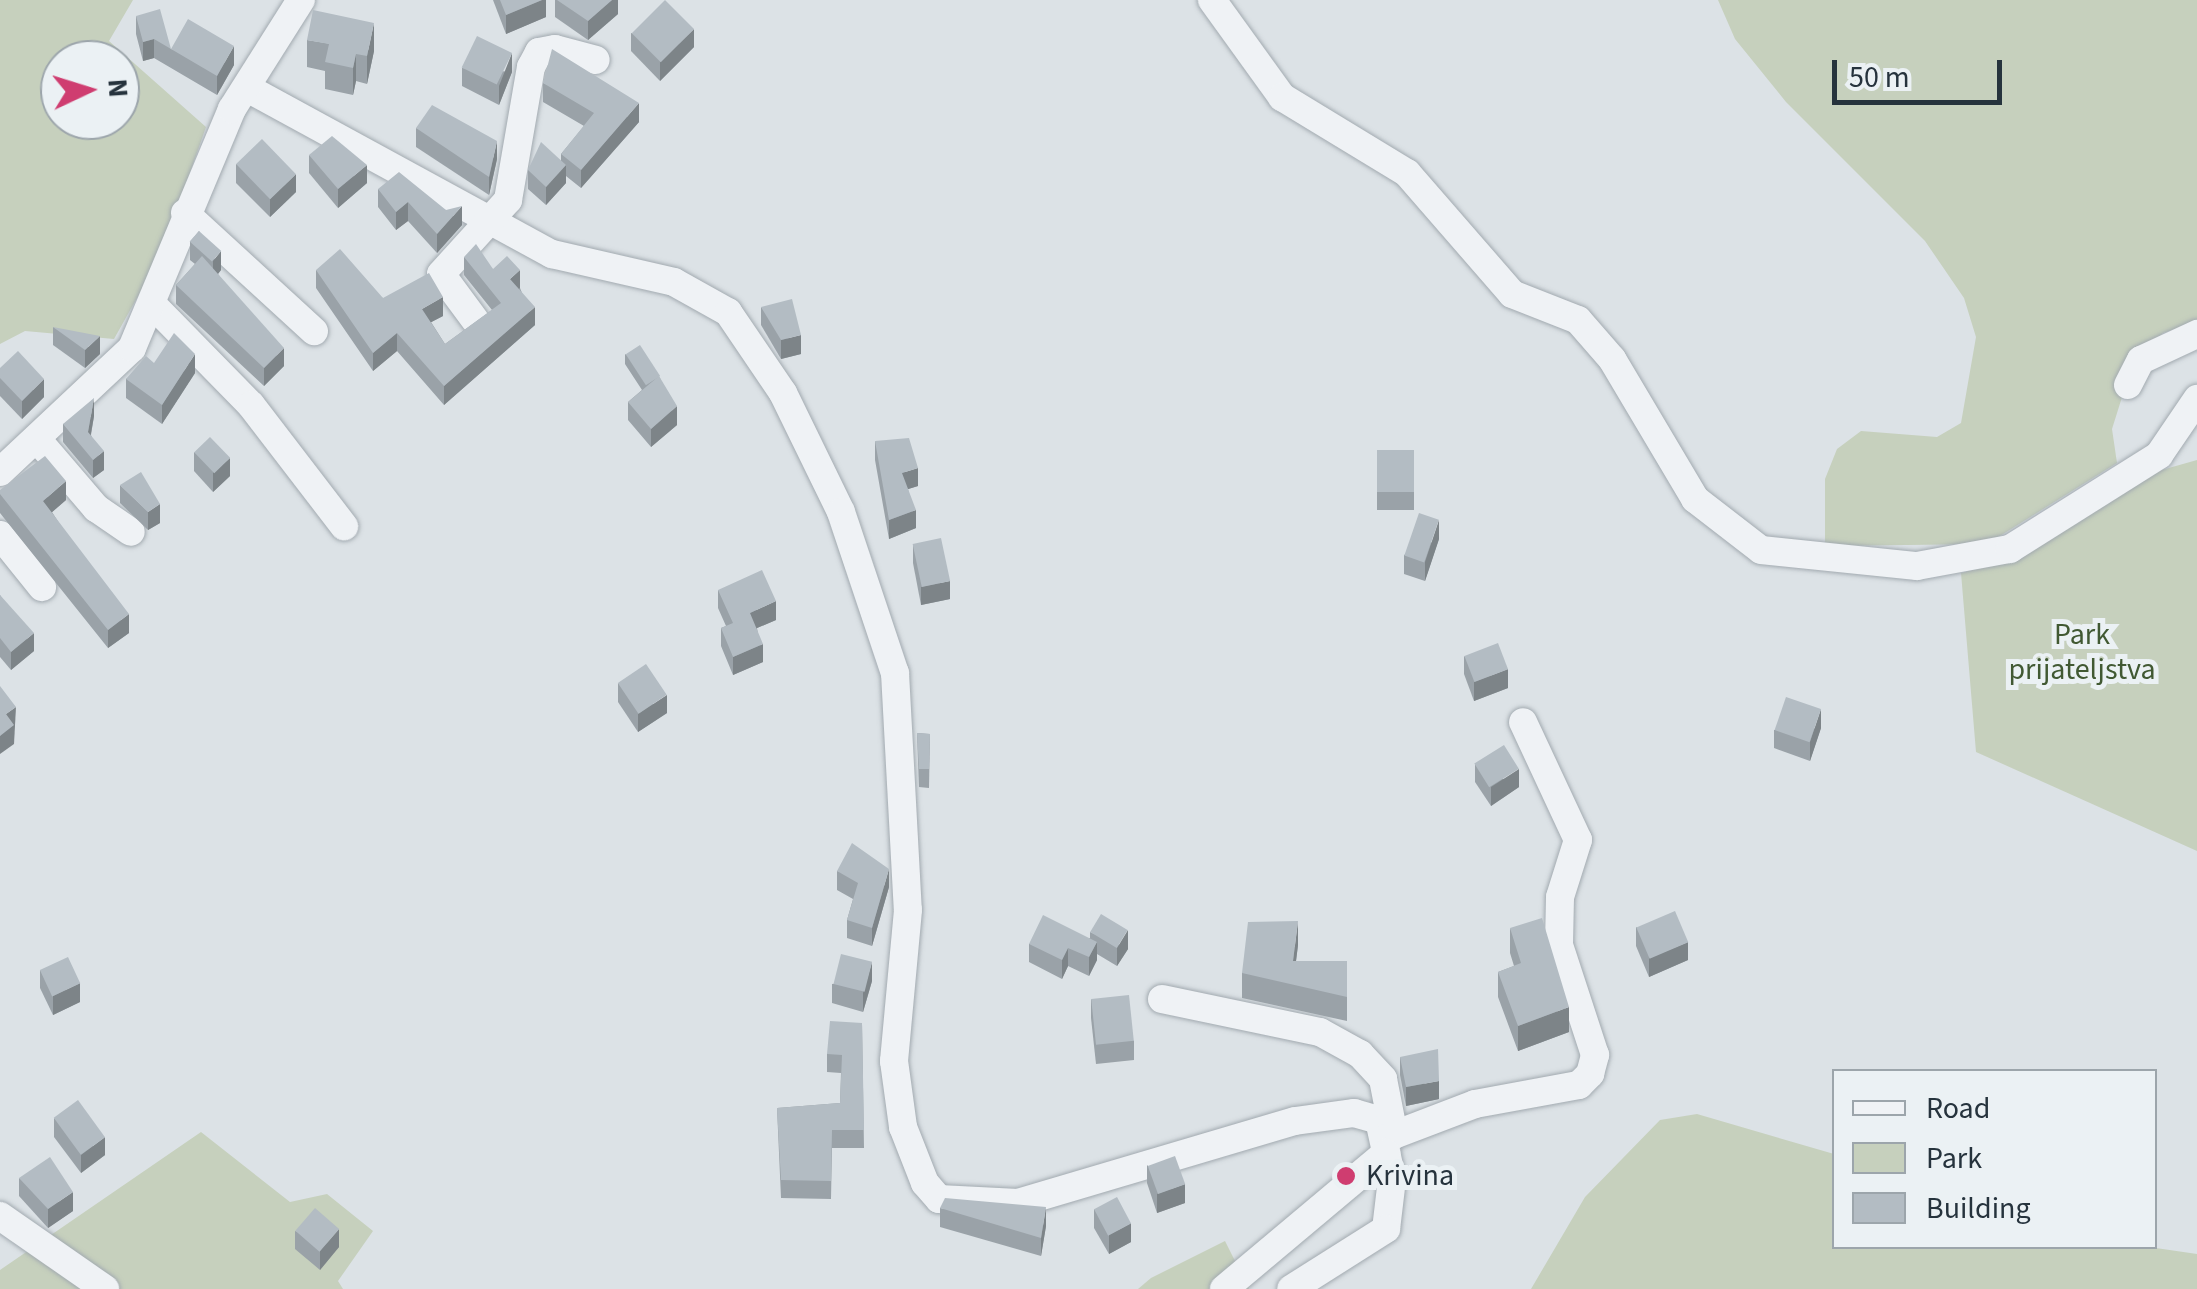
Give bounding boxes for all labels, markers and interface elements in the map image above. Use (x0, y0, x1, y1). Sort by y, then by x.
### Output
north arrow (40, 40, 140, 140)
scale bar (1837, 40, 2007, 102)
text: 50 m (1849, 56, 1910, 99)
text: N (97, 77, 139, 99)
park label: Park prijateljstva (2008, 617, 2156, 688)
legend (1832, 1069, 2157, 1249)
text: Road (1926, 1087, 1990, 1130)
text: Park (1926, 1137, 1982, 1180)
place label: Krivina (1366, 1158, 1454, 1194)
marker: Krivina (1335, 1165, 1357, 1187)
text: Building (1926, 1187, 2031, 1230)

